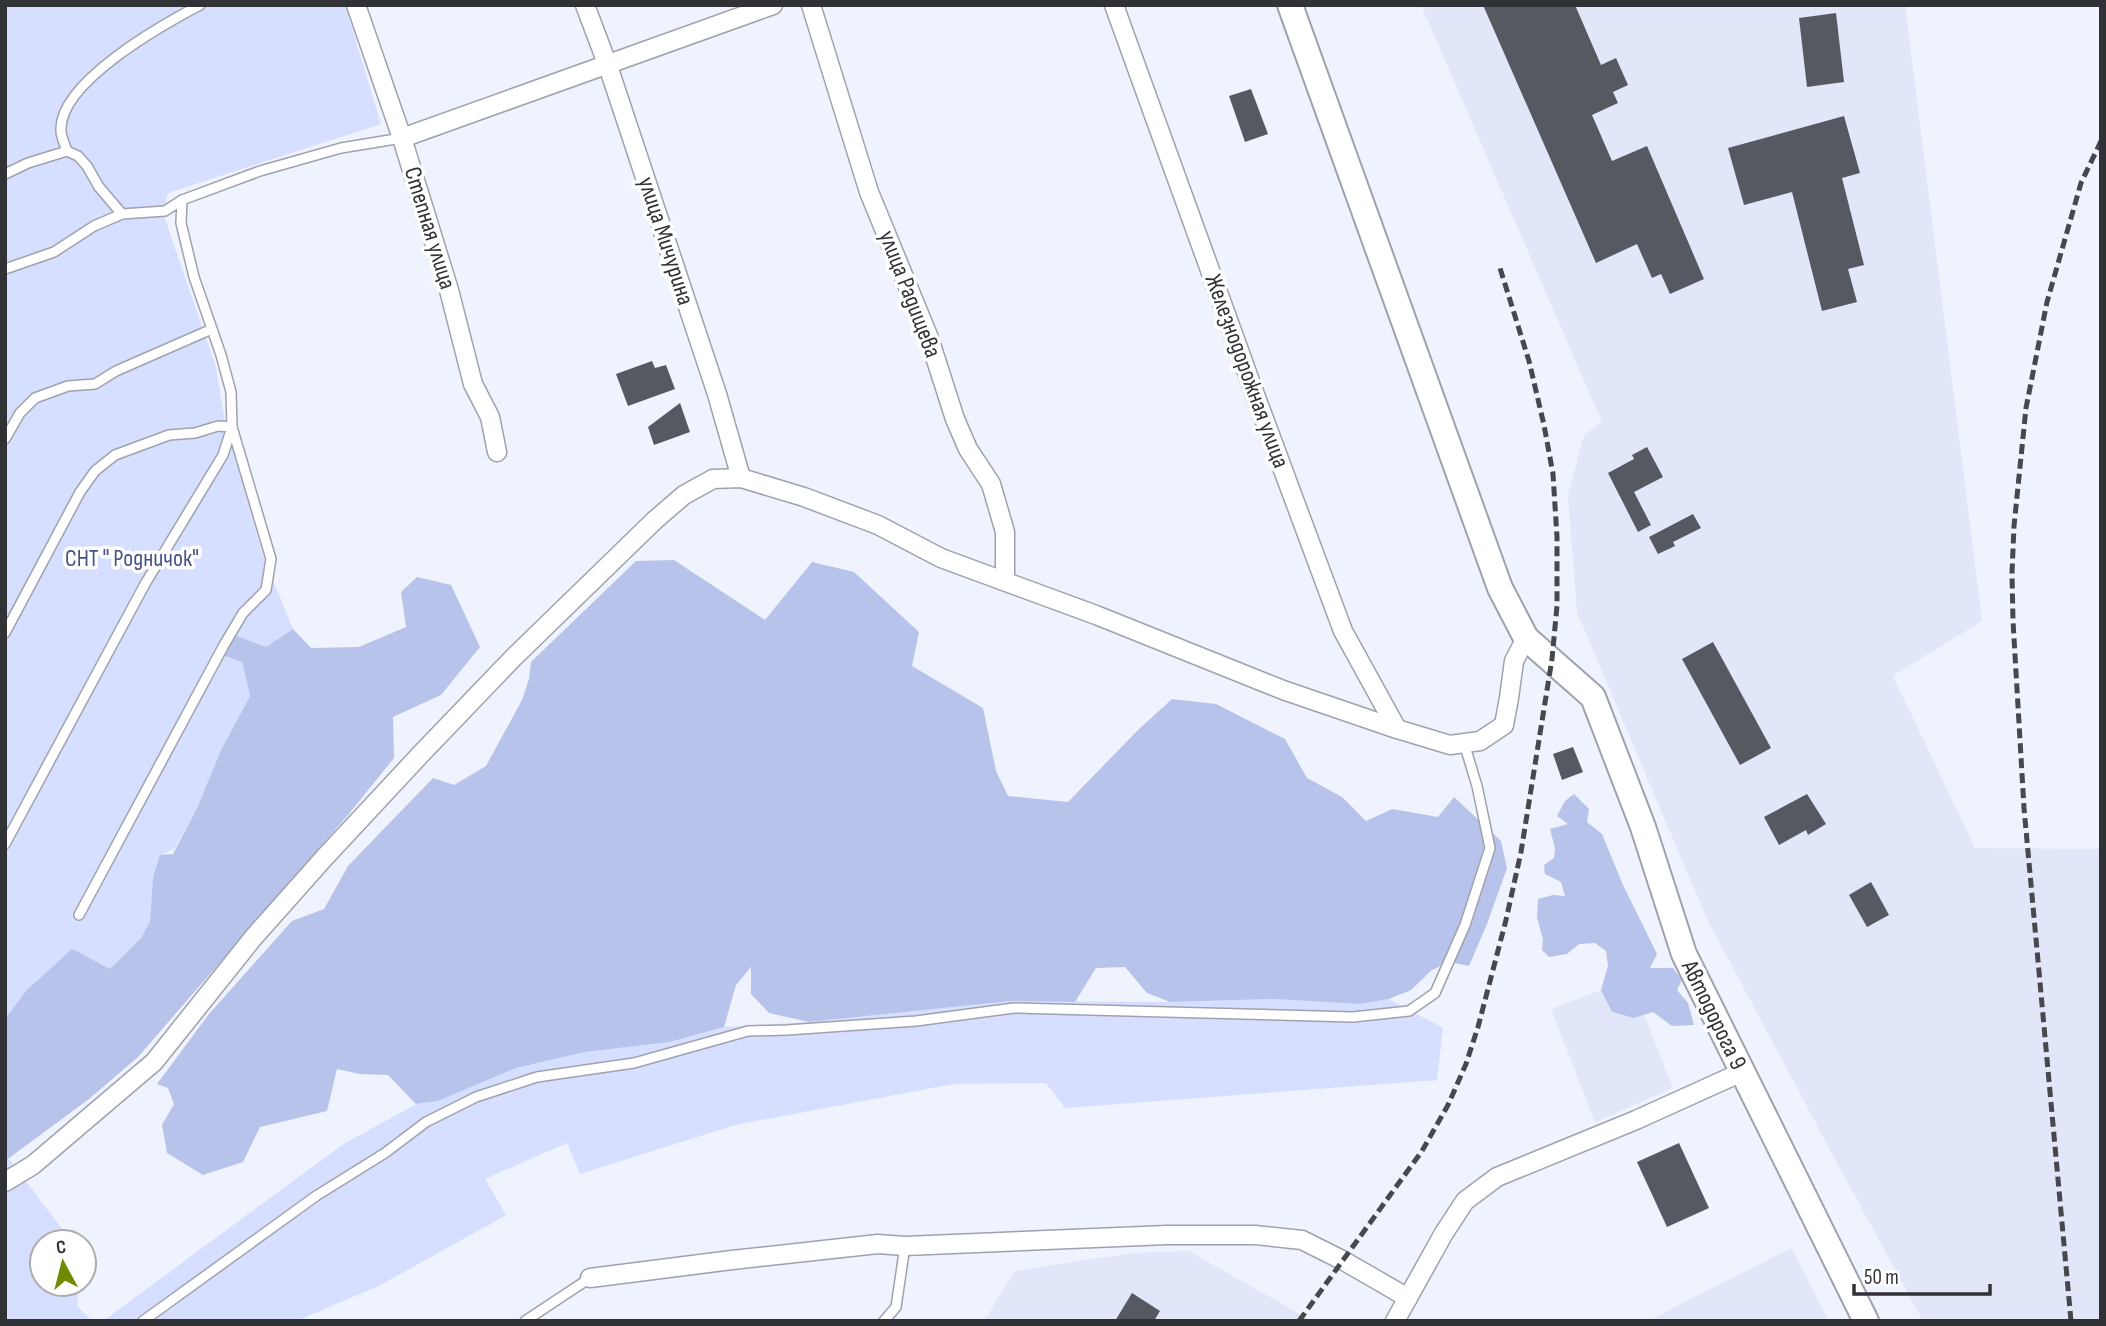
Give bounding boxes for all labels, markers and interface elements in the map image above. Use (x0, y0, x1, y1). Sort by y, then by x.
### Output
street label: Степная улица (398, 163, 462, 293)
street label: улица Мичурина (632, 173, 700, 309)
street label: улица Радищева (872, 226, 948, 362)
street label: Железнодорожная улица (1199, 270, 1295, 472)
park label: СНТ " Родничок" (65, 544, 199, 573)
street label: Автодорога 9 (1675, 955, 1753, 1074)
north arrow (28, 1228, 98, 1298)
text: С (55, 1236, 68, 1260)
scale bar (1854, 1252, 1990, 1296)
text: 50 m (1864, 1265, 1899, 1290)

